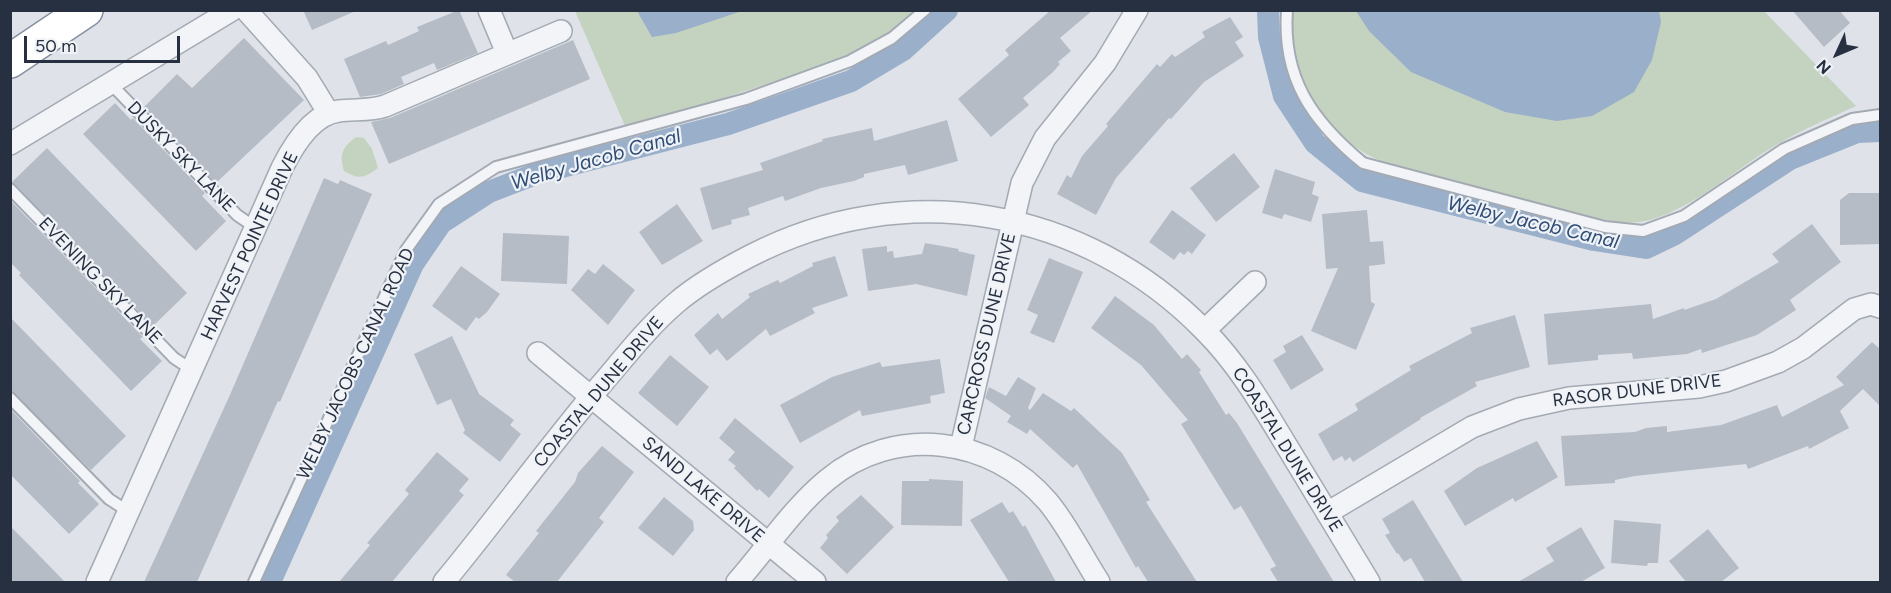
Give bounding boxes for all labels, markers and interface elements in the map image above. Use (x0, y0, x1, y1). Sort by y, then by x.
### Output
scale bar (27, 24, 183, 62)
north arrow (1807, 24, 1867, 84)
text: 50 m (35, 35, 77, 57)
text: N (1813, 56, 1835, 78)
street label: DUSKY SKY LANE (123, 97, 239, 217)
water label: Welby Jacob Canal (508, 124, 684, 196)
street label: HARVEST POINTE DRIVE (197, 148, 303, 344)
water label: Welby Jacob Canal (1445, 192, 1621, 254)
street label: EVENING SKY LANE (34, 213, 166, 349)
street label: CARCROSS DUNE DRIVE (953, 231, 1021, 437)
street label: WELBY JACOBS CANAL ROAD (293, 245, 419, 483)
street label: COASTAL DUNE DRIVE (529, 312, 669, 472)
street label: COASTAL DUNE DRIVE (1227, 363, 1347, 537)
street label: RASOR DUNE DRIVE (1551, 370, 1723, 412)
street label: SAND LAKE DRIVE (637, 432, 769, 548)

